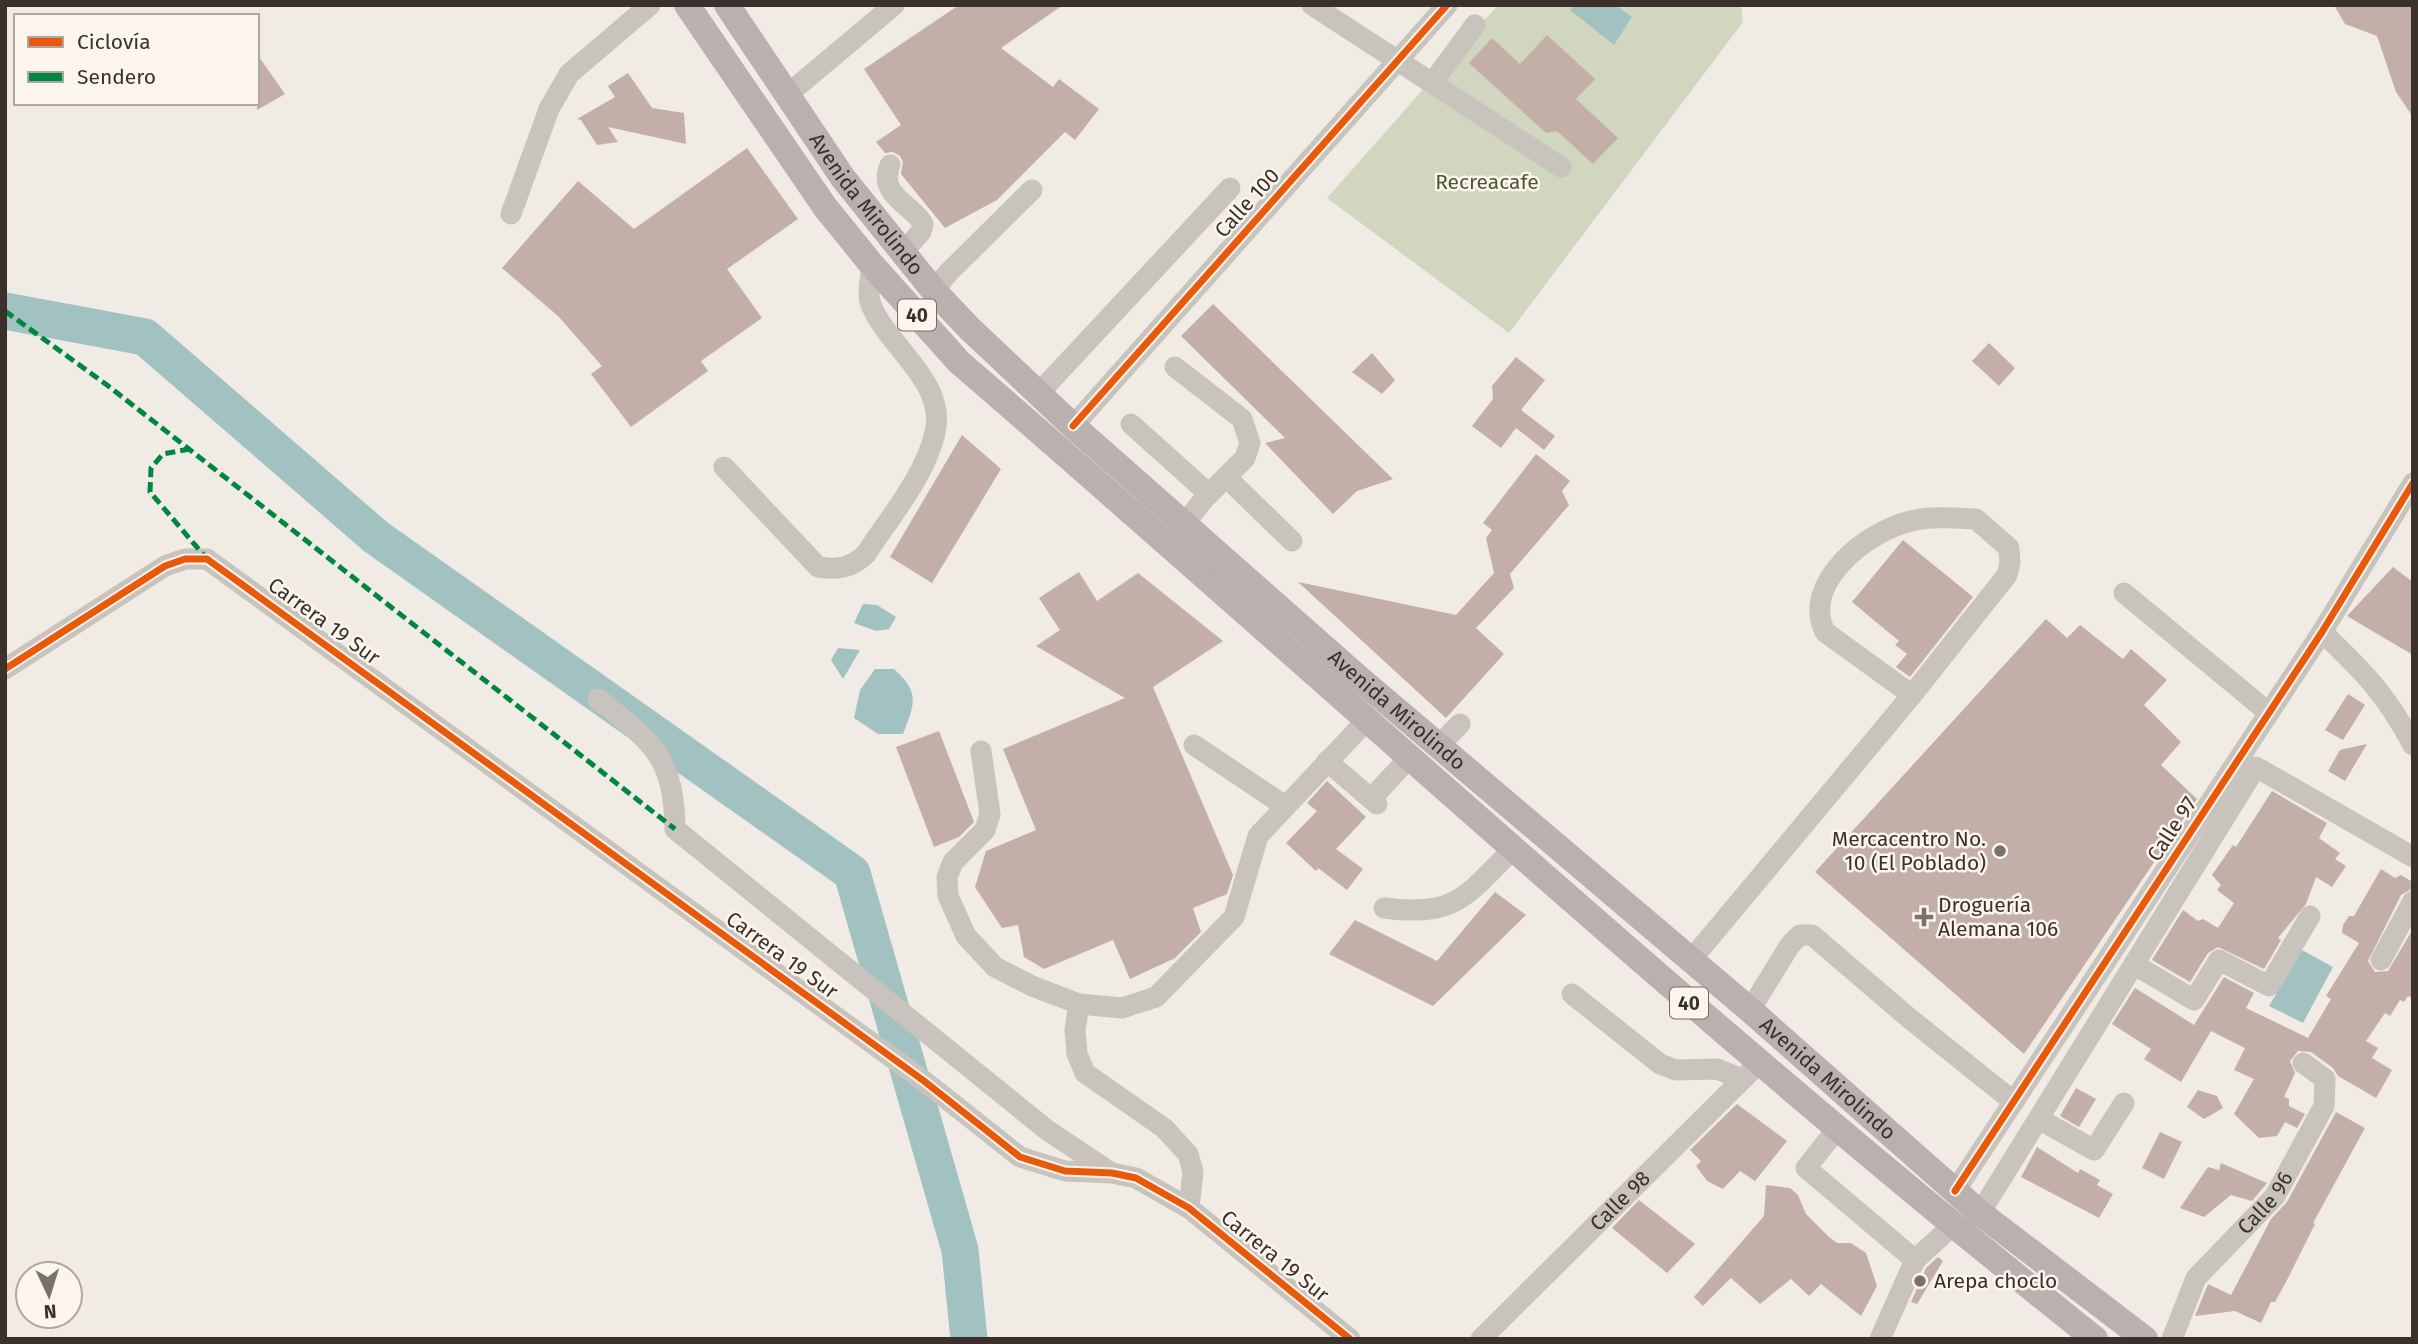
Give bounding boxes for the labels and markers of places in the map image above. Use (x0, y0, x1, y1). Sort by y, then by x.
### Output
place label: Mercacentro No. 10 (El Poblado) (1832, 826, 1986, 876)
marker: Mercacentro No. 10 (El Poblado) (1992, 843, 2008, 859)
place label: Droguería Alemana 106 (1938, 892, 2058, 942)
marker: Droguería Alemana 106 (1916, 909, 1932, 925)
place label: Arepa choclo (1934, 1268, 2057, 1294)
marker: Arepa choclo (1912, 1273, 1928, 1289)

